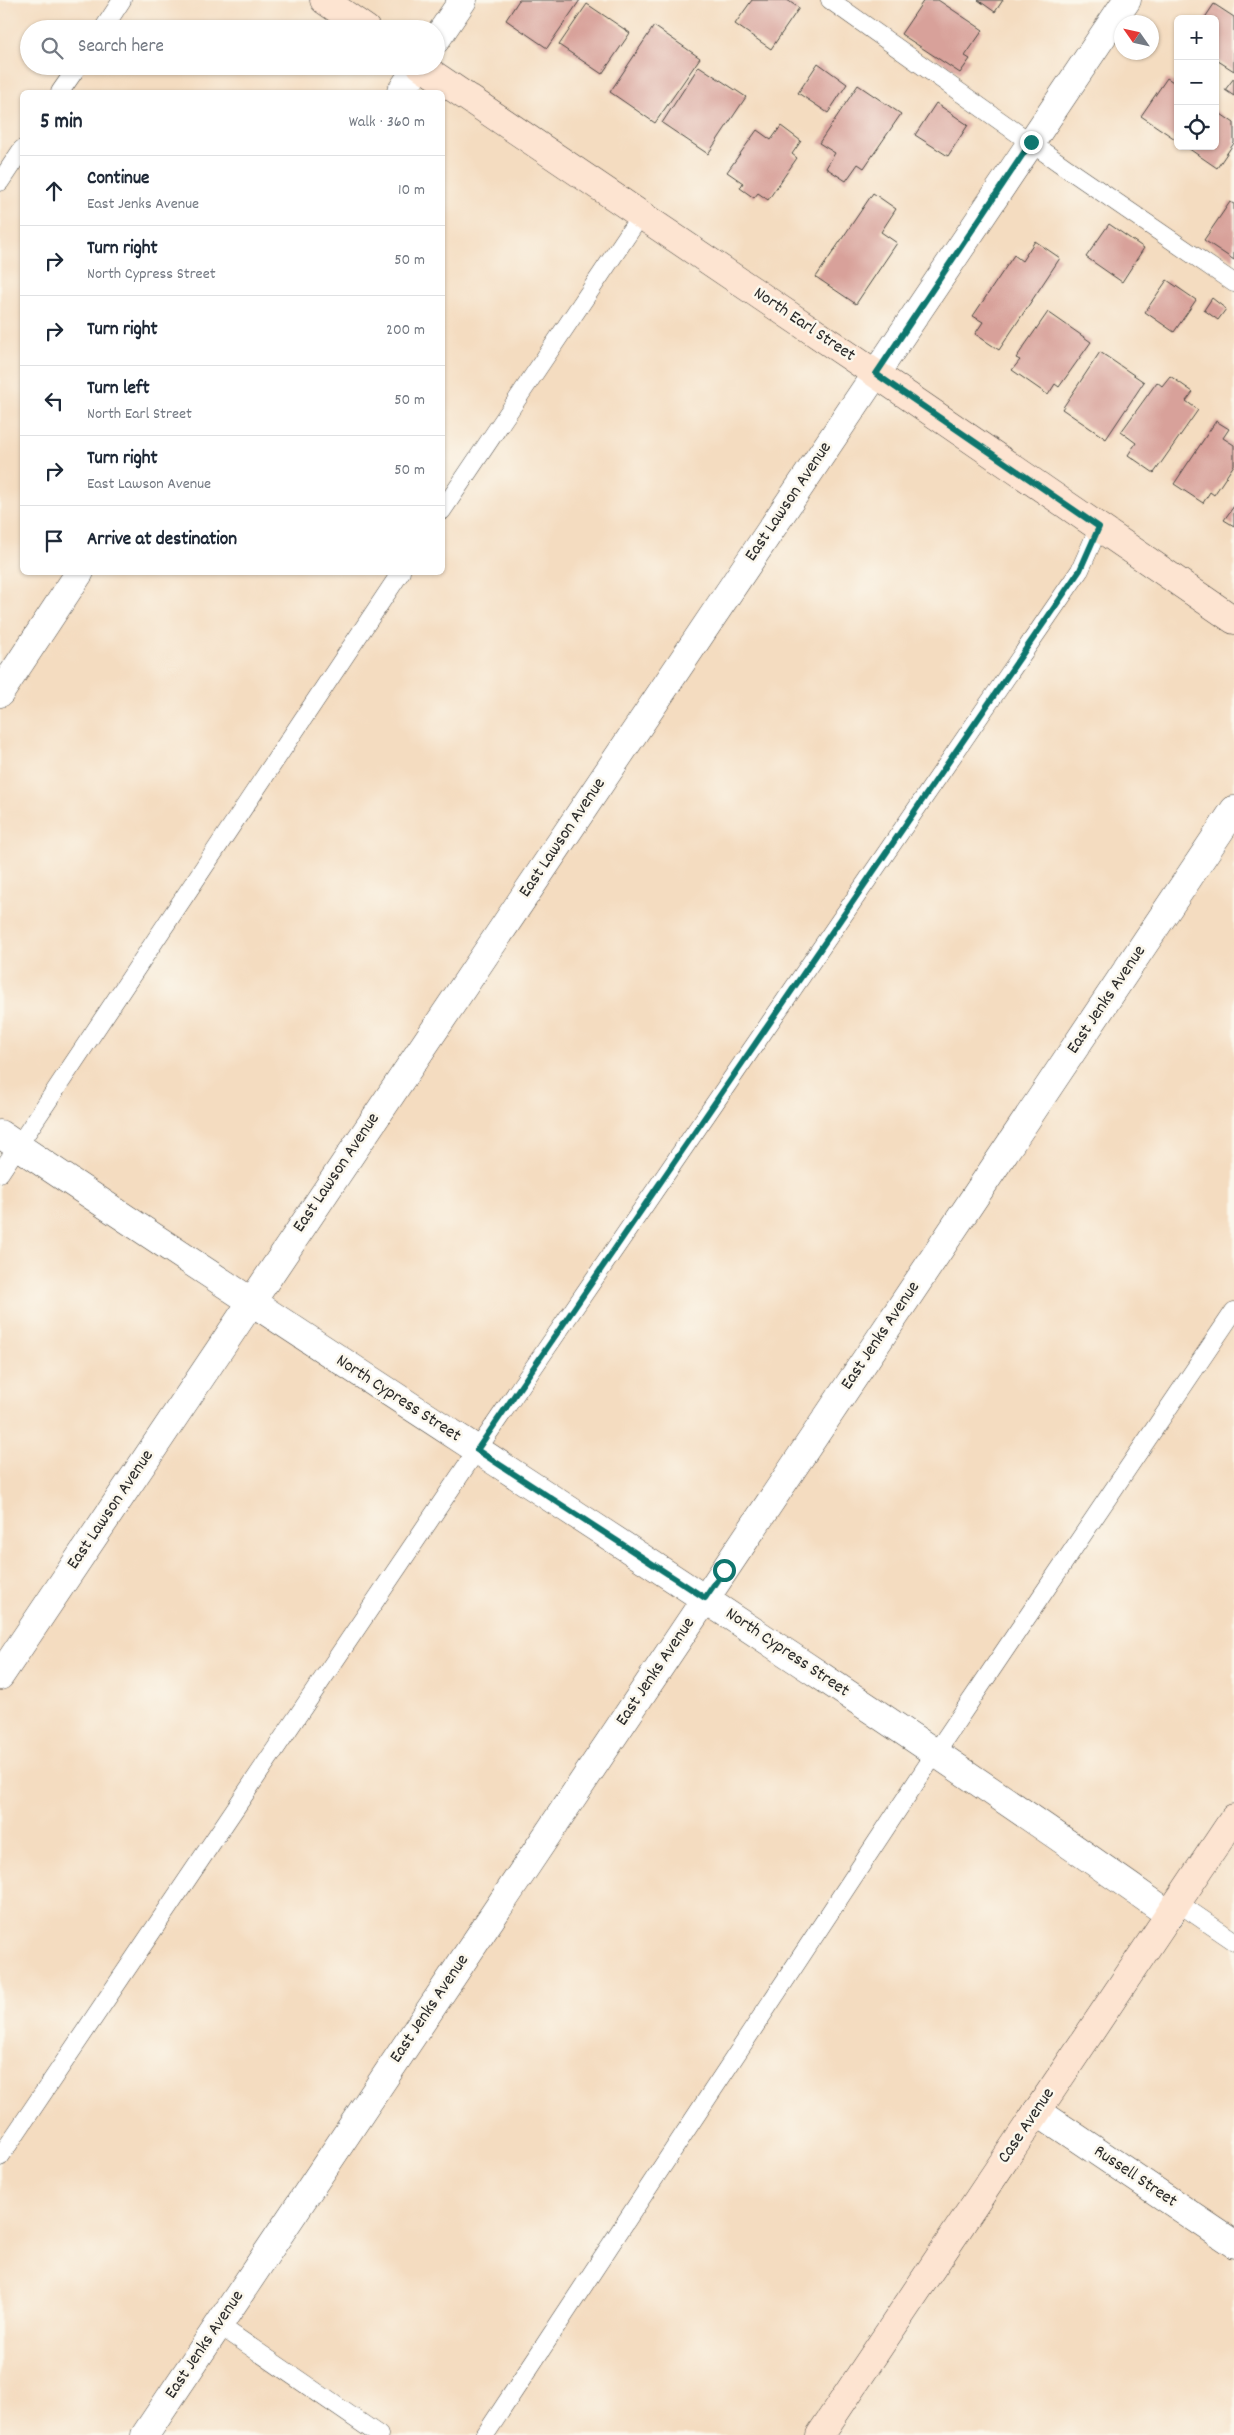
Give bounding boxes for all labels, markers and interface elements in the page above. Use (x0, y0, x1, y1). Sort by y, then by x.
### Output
north arrow (1114, 15, 1159, 60)
map controls (1174, 15, 1219, 150)
button: + (1174, 15, 1219, 60)
search box (20, 20, 445, 75)
icon: search (38, 34, 66, 62)
text: Search here (78, 34, 164, 61)
button: − (1174, 60, 1219, 105)
button: locate (1174, 105, 1219, 150)
text: 5 min (40, 108, 83, 138)
text: Walk · 360 m (349, 111, 425, 134)
route end (1020, 131, 1043, 154)
text: Continue (87, 166, 149, 193)
icon: ahead (40, 177, 68, 205)
text: 10 m (398, 179, 425, 202)
text: East Jenks Avenue (87, 193, 199, 216)
text: Turn right (87, 236, 158, 263)
icon: right (40, 247, 68, 275)
text: 50 m (394, 249, 425, 272)
text: North Cypress Street (87, 263, 216, 286)
street label: North Earl Street (748, 282, 860, 369)
icon: right (40, 317, 68, 345)
text: Turn right (87, 317, 158, 344)
text: 200 m (386, 319, 425, 342)
text: Turn left (87, 376, 150, 403)
icon: left (40, 387, 68, 415)
text: 50 m (394, 389, 425, 412)
text: North Earl Street (87, 403, 192, 426)
street label: East Lawson Avenue (740, 437, 838, 567)
text: Turn right (87, 446, 158, 473)
icon: right (40, 457, 68, 485)
text: 50 m (394, 459, 425, 482)
text: East Lawson Avenue (87, 473, 211, 496)
icon: arrive (40, 527, 68, 555)
text: Arrive at destination (87, 527, 237, 554)
street label: East Lawson Avenue (514, 773, 612, 903)
street label: East Jenks Avenue (1061, 941, 1153, 1059)
street label: East Lawson Avenue (288, 1108, 386, 1238)
street label: East Jenks Avenue (835, 1277, 927, 1395)
street label: North Cypress Street (331, 1349, 466, 1449)
street label: East Lawson Avenue (62, 1445, 160, 1575)
route start (713, 1559, 736, 1582)
street label: North Cypress Street (720, 1602, 854, 1704)
street label: East Jenks Avenue (610, 1613, 702, 1731)
street label: East Jenks Avenue (384, 1950, 476, 2068)
street label: Case Avenue (993, 2083, 1062, 2169)
street label: Russell Street (1088, 2140, 1182, 2214)
street label: East Jenks Avenue (159, 2286, 251, 2404)

